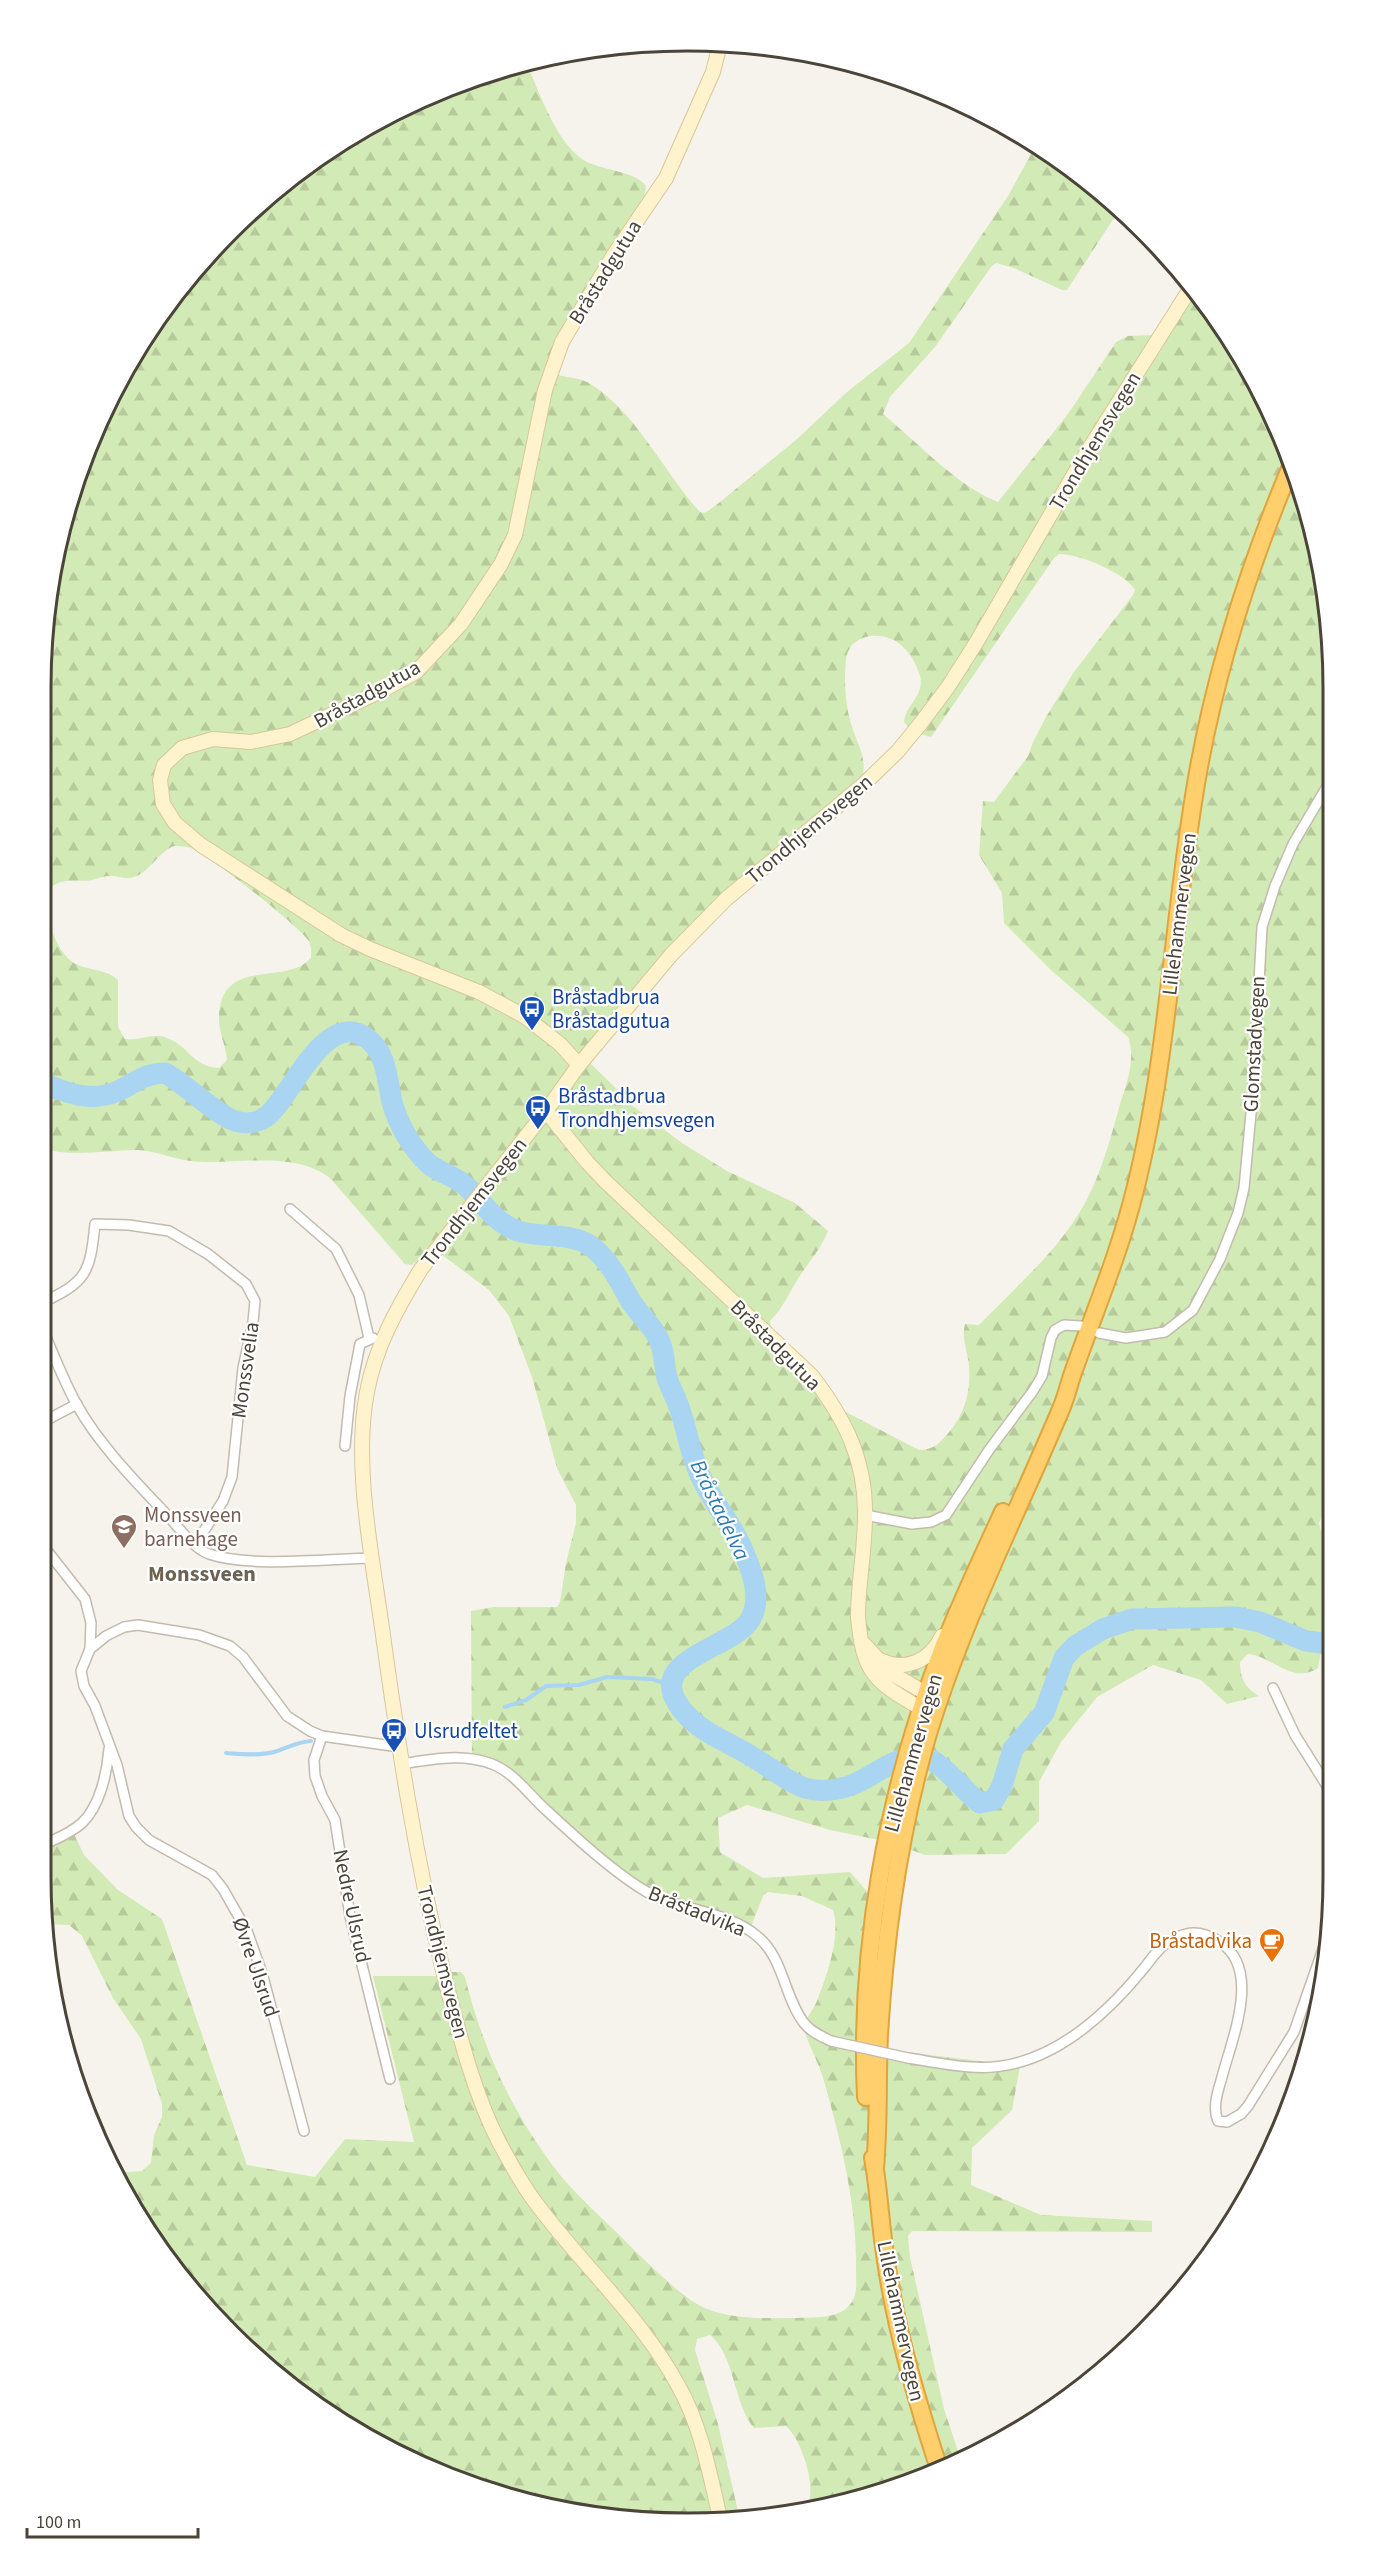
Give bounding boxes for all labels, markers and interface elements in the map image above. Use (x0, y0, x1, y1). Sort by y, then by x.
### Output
street label: Bråstadgutua (561, 214, 649, 330)
street label: Trondhjemsvegen (1042, 366, 1148, 516)
street label: Bråstadgutua (308, 652, 426, 736)
street label: Trondhjemsvegen (739, 767, 879, 891)
street label: Lillehammervegen (1154, 831, 1204, 997)
street label: Glomstadvegen (1235, 975, 1273, 1113)
place label: Bråstadbrua Bråstadgutua (552, 982, 670, 1036)
bus stop icon: Bråstadbrua Bråstadgutua (517, 994, 547, 1032)
place label: Bråstadbrua Trondhjemsvegen (558, 1081, 715, 1135)
bus stop icon: Bråstadbrua Trondhjemsvegen (523, 1093, 553, 1131)
street label: Trondhjemsvegen (414, 1131, 534, 1273)
street label: Bråstadgutua (724, 1293, 828, 1397)
street label: Monssvelia (223, 1320, 267, 1420)
water label: Bråstadelva (682, 1454, 758, 1566)
place label: Monssveen barnehage (144, 1500, 242, 1554)
school or university icon: Monssveen barnehage (109, 1512, 139, 1550)
district label: Monssveen (148, 1558, 256, 1590)
street label: Lillehammervegen (876, 1670, 950, 1836)
bus stop icon: Ulsrudfeltet (379, 1716, 409, 1754)
place label: Ulsrudfeltet (414, 1716, 518, 1746)
street label: Nedre Ulsrud (325, 1846, 379, 1966)
street label: Bråstadvika (644, 1878, 750, 1944)
street label: Trondhjemsvegen (409, 1882, 477, 2042)
street label: Øvre Ulsrud (225, 1913, 287, 2021)
place label: Bråstadvika (1149, 1926, 1252, 1956)
cafe icon: Bråstadvika (1257, 1926, 1287, 1964)
street label: Lillehammervegen (869, 2238, 933, 2404)
scale bar (27, 2501, 198, 2539)
text: 100 m (36, 2510, 81, 2535)

